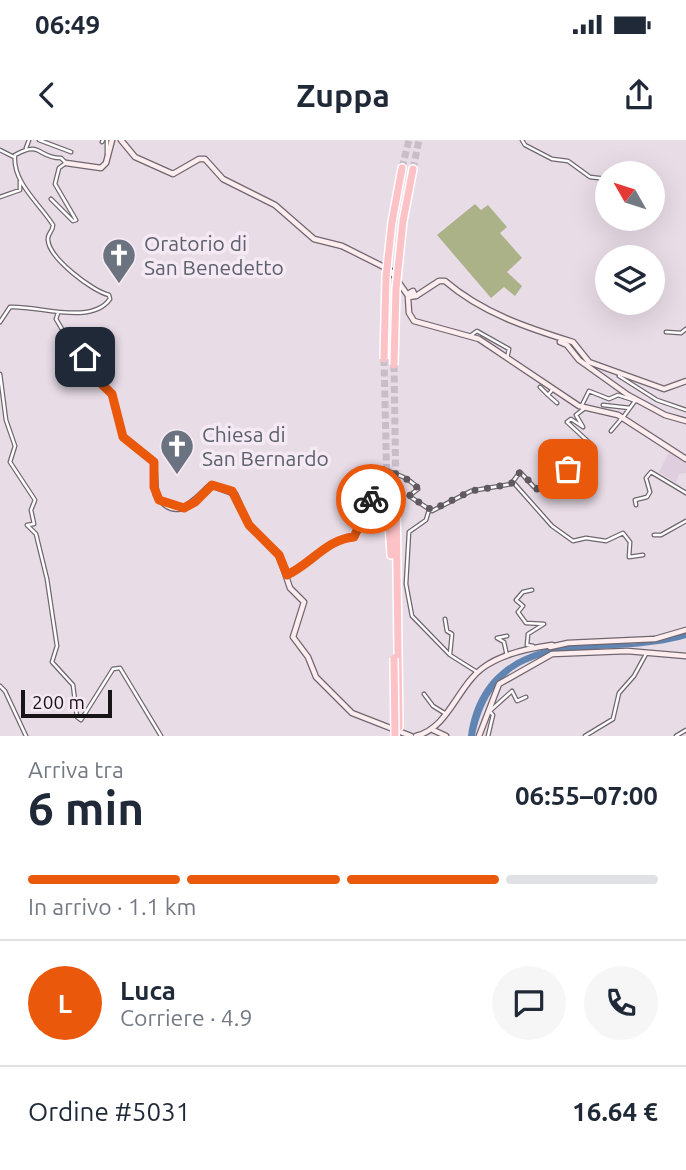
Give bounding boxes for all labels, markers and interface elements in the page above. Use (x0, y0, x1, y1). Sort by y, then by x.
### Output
text: 06:49 (35, 10, 100, 39)
icon: back (28, 76, 66, 114)
icon: share (620, 76, 658, 114)
text: Zuppa (296, 77, 390, 113)
north arrow (595, 161, 665, 231)
map controls (595, 161, 665, 315)
place label: Oratorio di San Benedetto (144, 231, 284, 279)
church icon: Oratorio di San Benedetto (100, 236, 138, 285)
button: layers (595, 245, 665, 315)
pin (55, 327, 115, 387)
icon: home (66, 338, 104, 376)
place label: Chiesa di San Bernardo (202, 422, 329, 470)
church icon: Chiesa di San Bernardo (158, 427, 196, 476)
pin (538, 439, 598, 499)
icon: bag (549, 450, 587, 488)
courier (336, 464, 406, 534)
icon: bike (352, 480, 390, 518)
scale bar (21, 687, 112, 719)
text: 200 m (32, 691, 85, 713)
text: Arriva tra (28, 757, 124, 782)
text: 06:55–07:00 (515, 781, 658, 810)
text: 6 min (28, 782, 144, 834)
text: In arrivo · 1.1 km (28, 894, 196, 919)
button: chat (492, 966, 566, 1040)
button: phone (584, 966, 658, 1040)
text: Luca (120, 976, 176, 1005)
text: L (58, 989, 72, 1018)
text: Corriere · 4.9 (120, 1005, 252, 1030)
text: Ordine #5031 (28, 1097, 190, 1126)
text: 16.64 € (572, 1097, 658, 1126)

